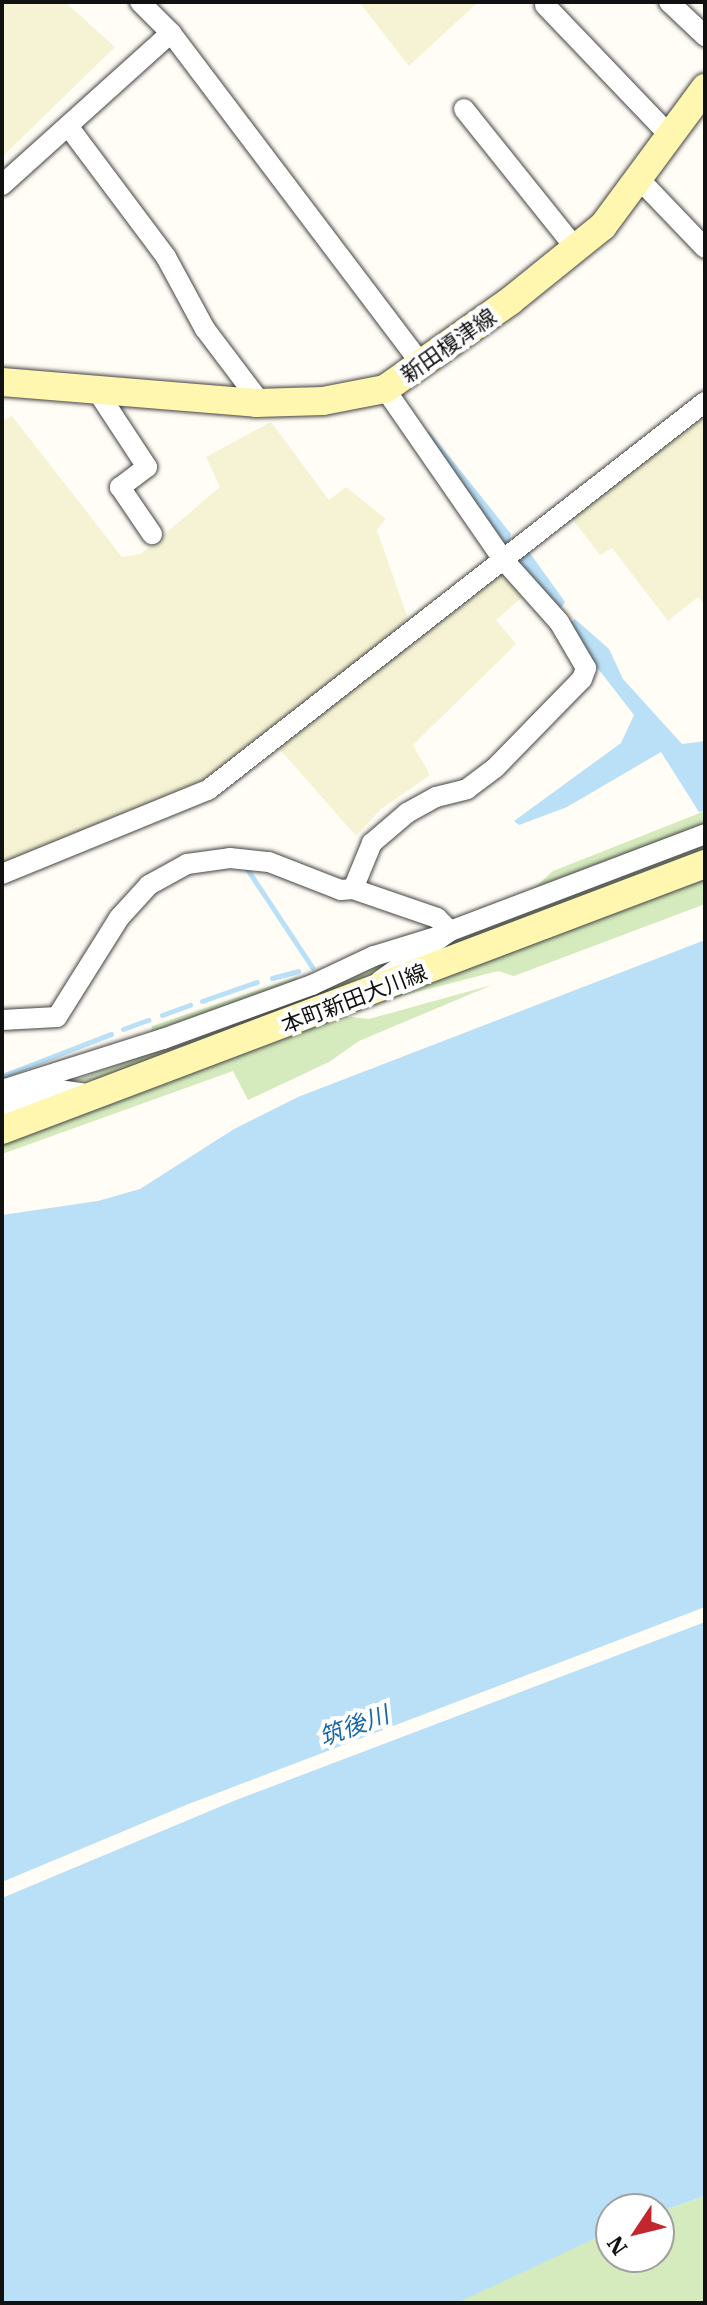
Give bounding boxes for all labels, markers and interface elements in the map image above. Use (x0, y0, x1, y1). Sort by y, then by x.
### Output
street label: 新田榎津線 (395, 303, 501, 387)
street label: 本町新田大川線 (277, 958, 431, 1038)
water label: 筑後川 (315, 1700, 393, 1752)
north arrow (595, 2193, 675, 2273)
text: N (600, 2230, 633, 2261)

